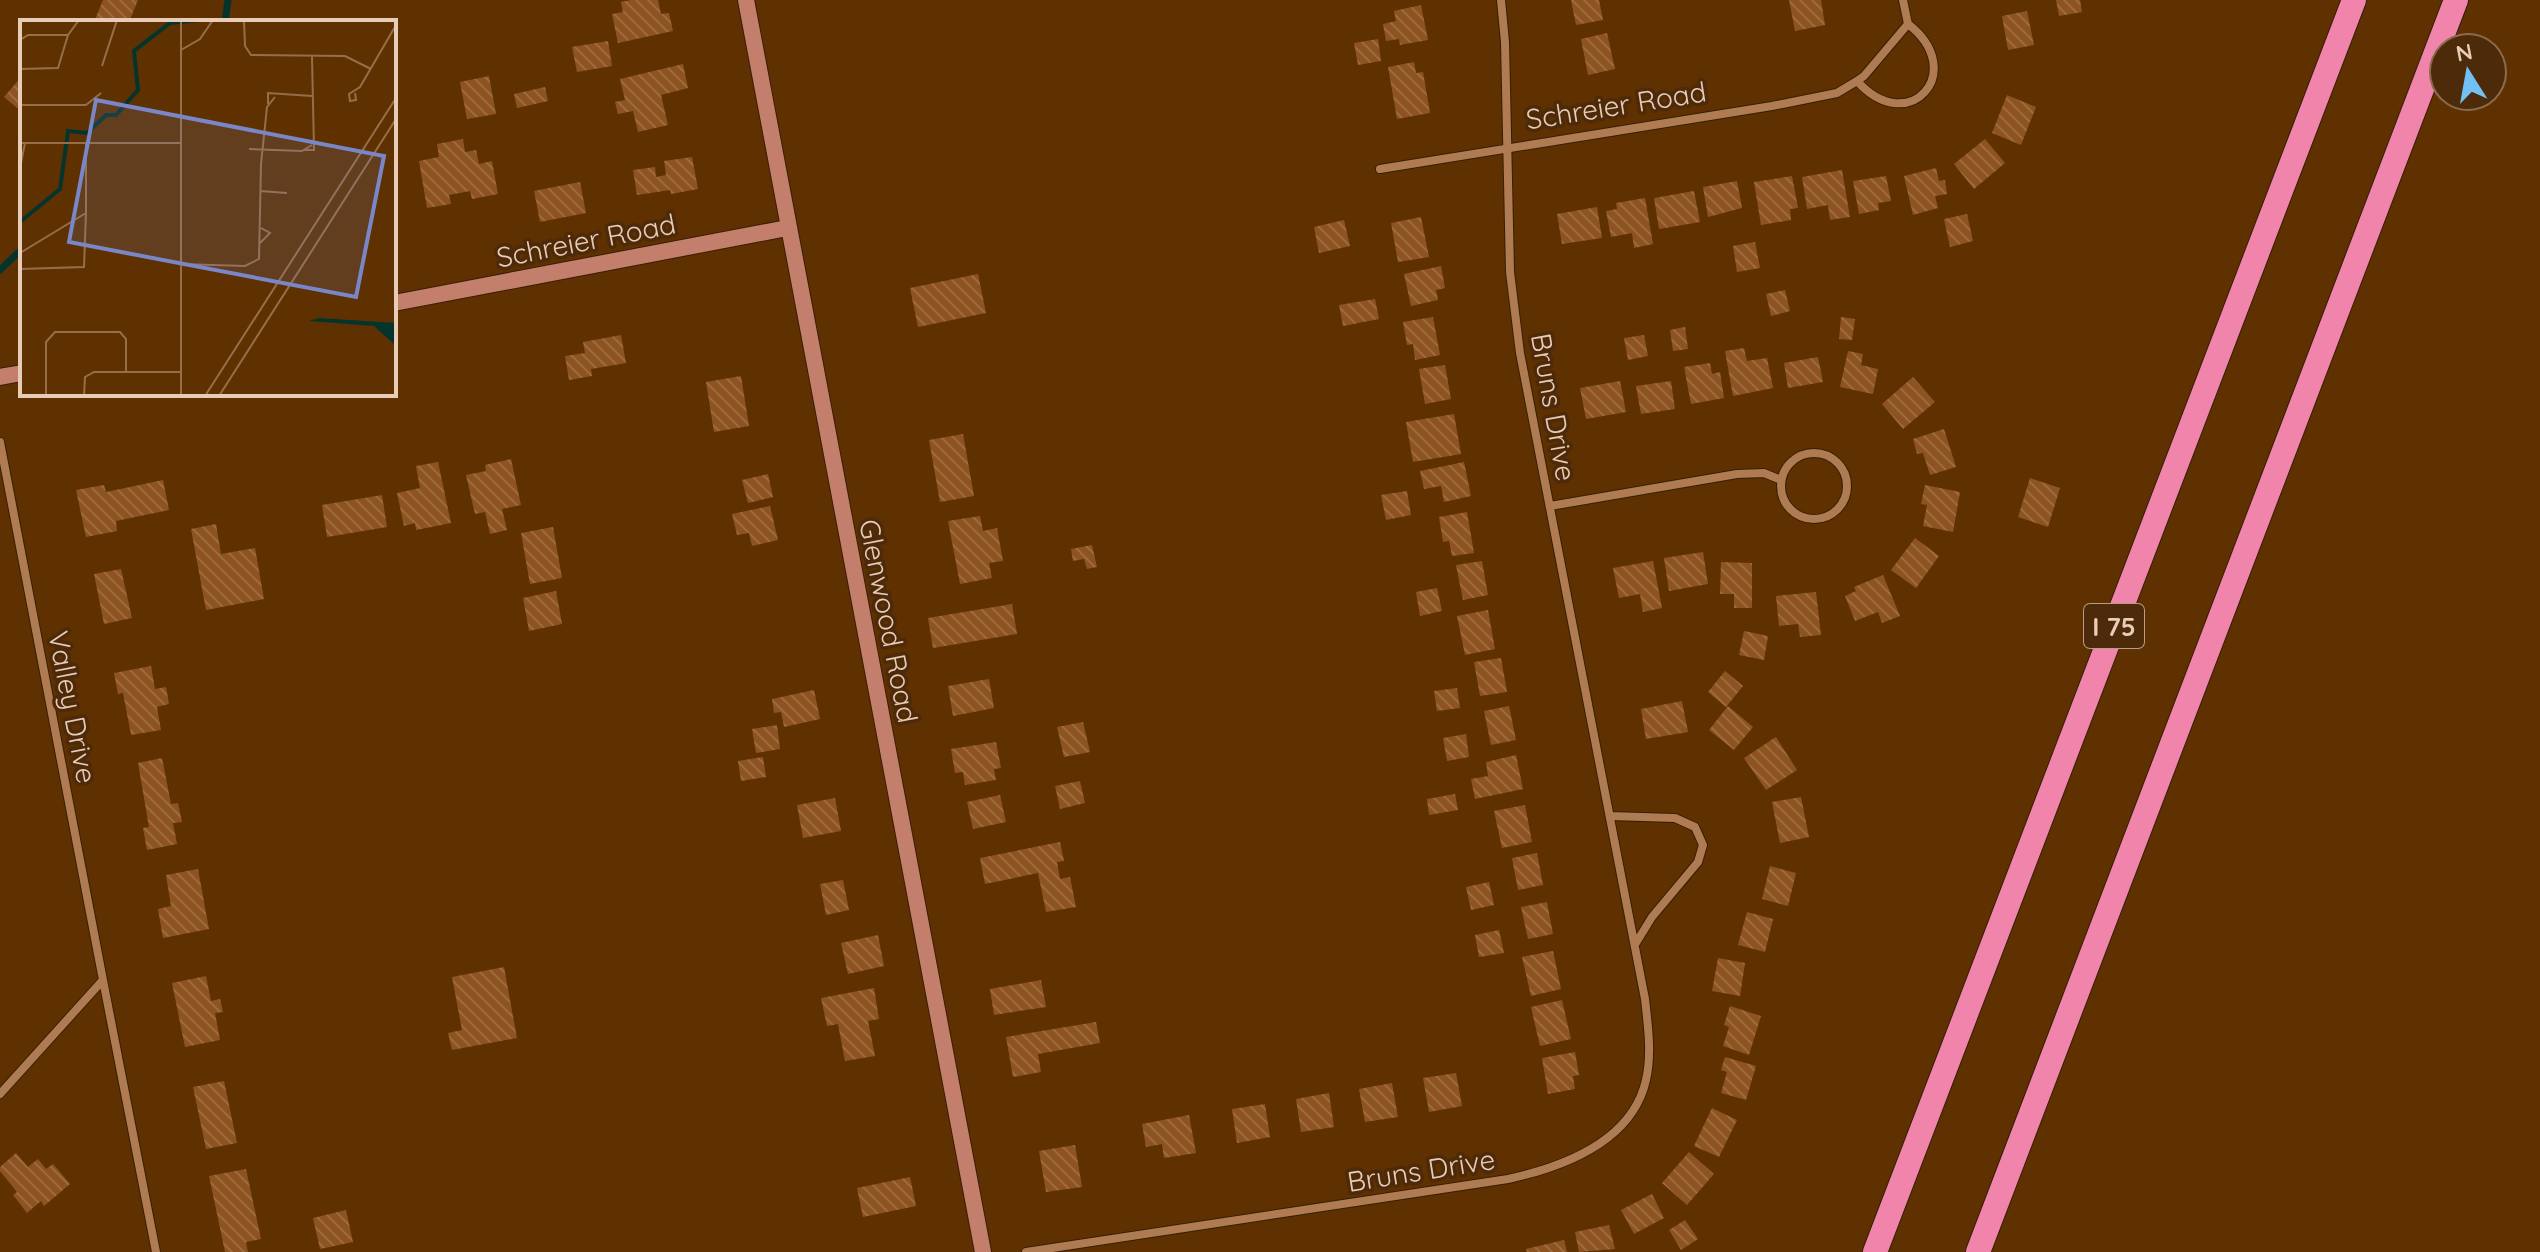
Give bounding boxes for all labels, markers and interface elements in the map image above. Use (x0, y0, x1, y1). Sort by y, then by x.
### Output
inset map (20, 20, 396, 396)
north arrow (2428, 32, 2508, 112)
text: N (2454, 37, 2475, 68)
street label: Schreier Road (1523, 73, 1709, 137)
street label: Schreier Road (493, 205, 679, 275)
street label: Bruns Drive (1524, 330, 1584, 484)
street label: Glenwood Road (852, 516, 926, 726)
road number: I 75 (2084, 604, 2144, 648)
street label: Valley Drive (41, 628, 105, 786)
street label: Bruns Drive (1345, 1141, 1497, 1199)

